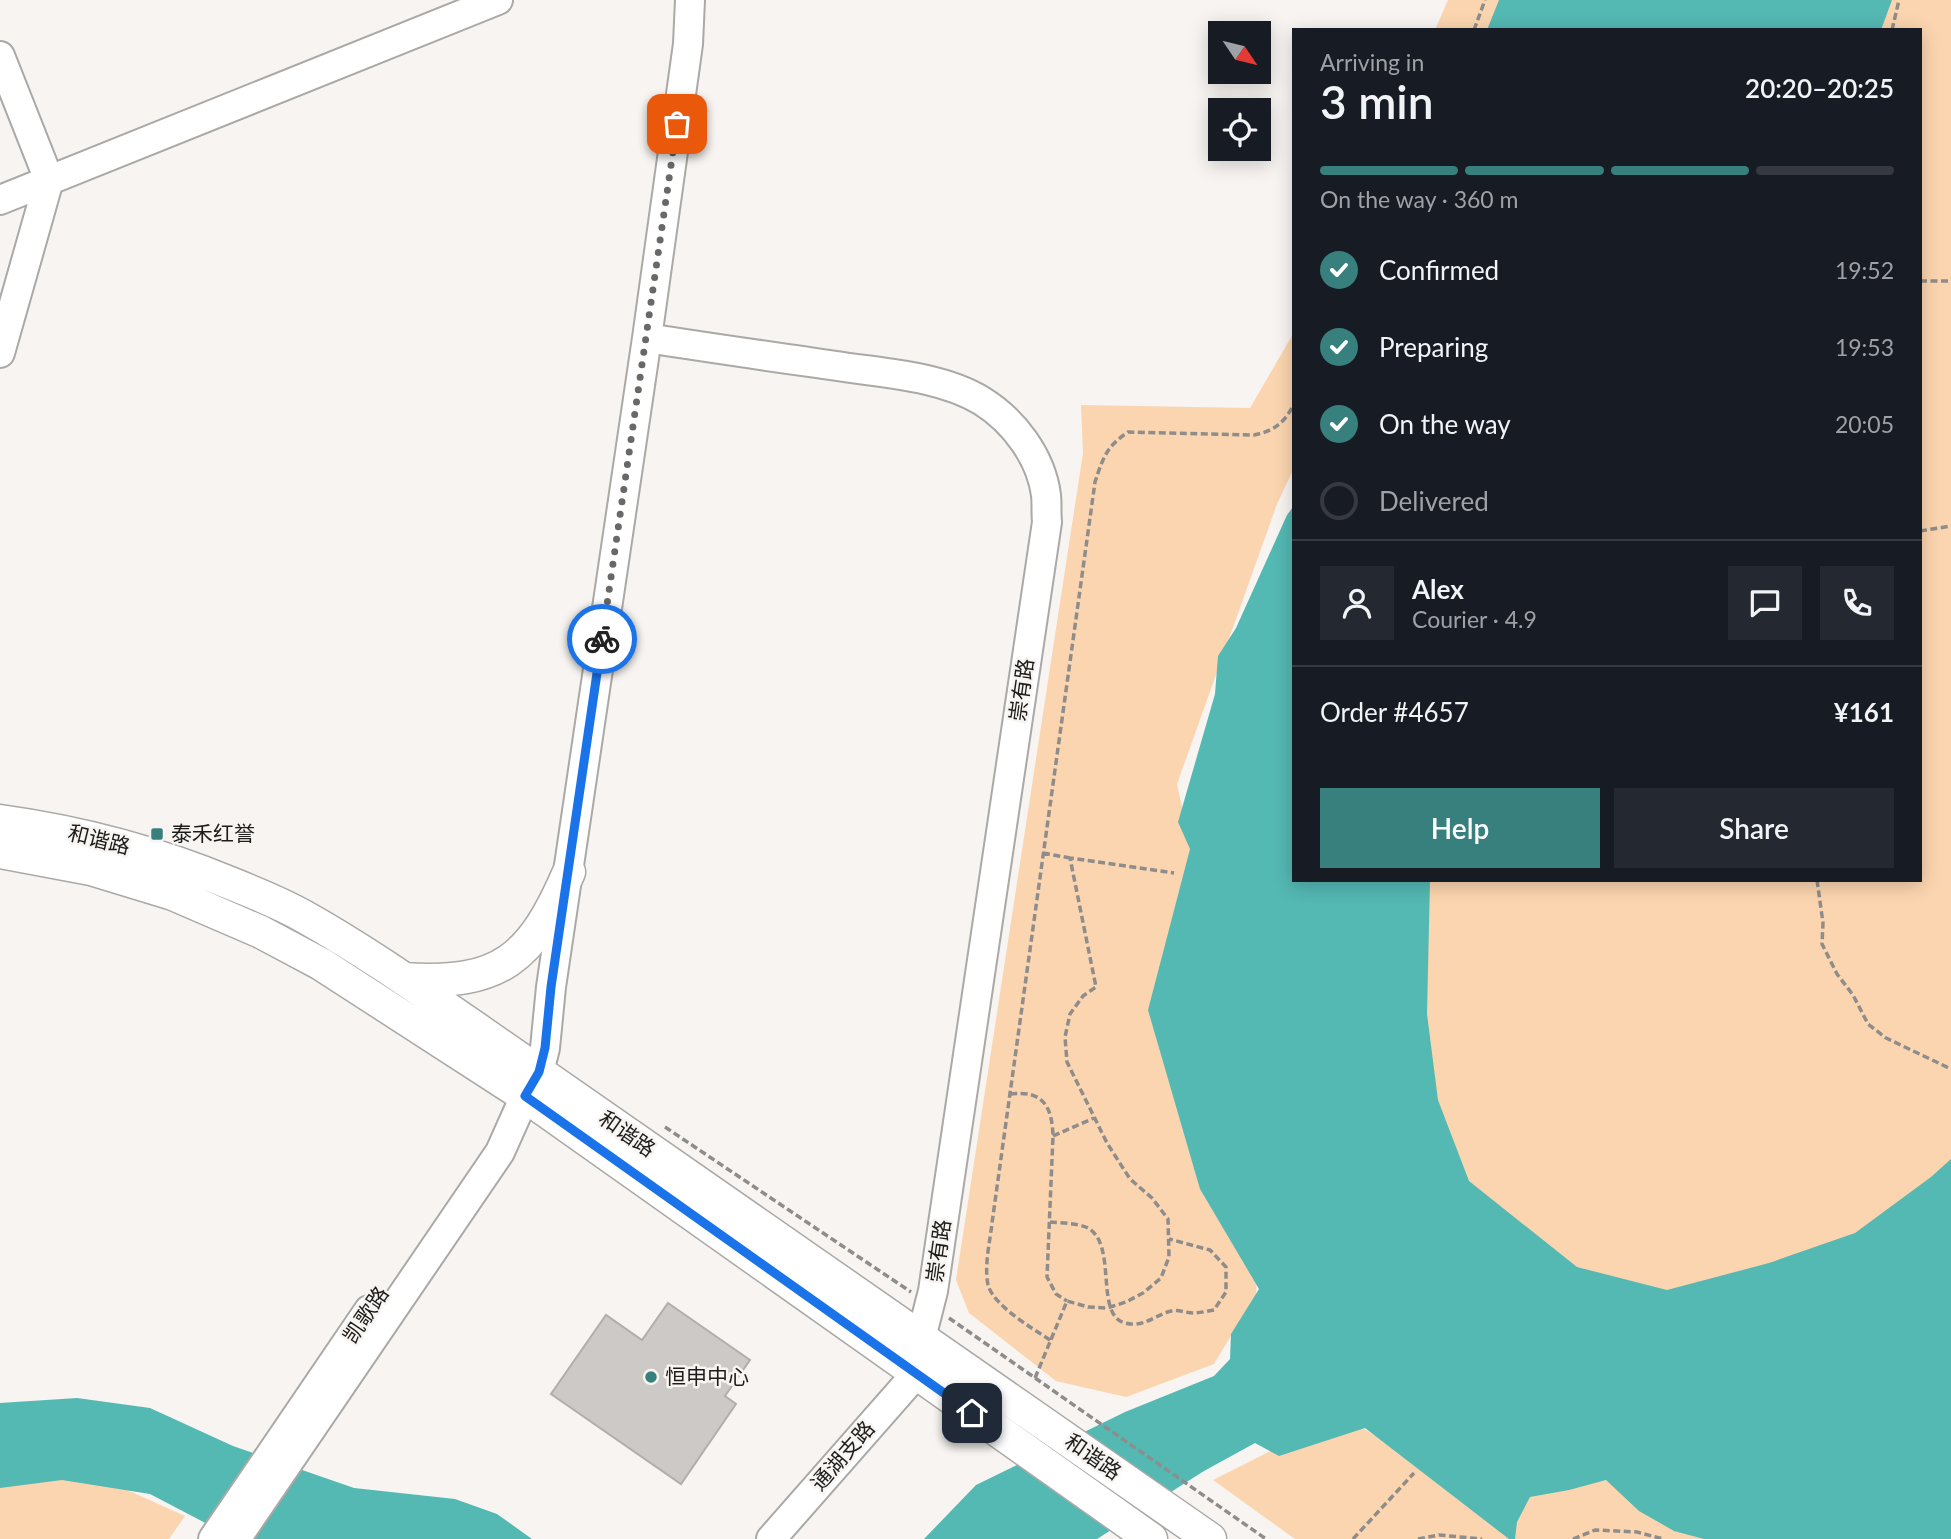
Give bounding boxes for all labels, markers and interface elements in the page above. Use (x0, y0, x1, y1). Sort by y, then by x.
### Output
north arrow (1208, 21, 1270, 84)
map controls (1208, 21, 1271, 161)
text: Arriving in (1320, 48, 1424, 76)
text: 20:20–20:25 (1745, 72, 1894, 104)
text: 3 min (1320, 74, 1434, 129)
pin (647, 94, 707, 154)
button: locate (1208, 98, 1271, 161)
icon: bag (658, 105, 696, 143)
text: On the way · 360 m (1320, 185, 1519, 213)
icon: check (1320, 251, 1358, 289)
text: Confirmed (1379, 254, 1499, 286)
text: 19:52 (1835, 256, 1894, 284)
icon: check (1320, 328, 1358, 366)
text: Preparing (1379, 331, 1488, 363)
text: 19:53 (1835, 333, 1894, 361)
icon: check (1320, 405, 1358, 443)
text: On the way (1379, 408, 1511, 440)
text: 20:05 (1835, 410, 1894, 438)
text: Delivered (1379, 485, 1489, 517)
button: person (1320, 566, 1394, 640)
button: chat (1728, 566, 1802, 640)
button: phone (1820, 566, 1894, 640)
text: Alex (1412, 573, 1464, 605)
courier (567, 604, 637, 674)
text: Courier · 4.9 (1412, 605, 1537, 633)
icon: bike (583, 620, 621, 658)
street label: 崇有路 (1004, 657, 1037, 723)
text: Order #4657 (1320, 696, 1469, 728)
text: ¥161 (1834, 696, 1894, 728)
button: Help (1320, 788, 1600, 868)
button: Share (1614, 788, 1894, 868)
street label: 和谐路 (66, 819, 133, 858)
place label: 泰禾红誉 (171, 820, 255, 845)
marker: 泰禾红誉 (149, 826, 165, 842)
street label: 和谐路 (595, 1104, 661, 1161)
street label: 崇有路 (921, 1218, 954, 1284)
street label: 凯歌路 (337, 1281, 393, 1347)
place label: 恒申中心 (665, 1363, 749, 1388)
marker: 恒申中心 (643, 1369, 659, 1385)
pin (942, 1383, 1002, 1443)
icon: home (953, 1394, 991, 1432)
street label: 通湖支路 (805, 1415, 879, 1495)
street label: 和谐路 (1061, 1427, 1127, 1484)

